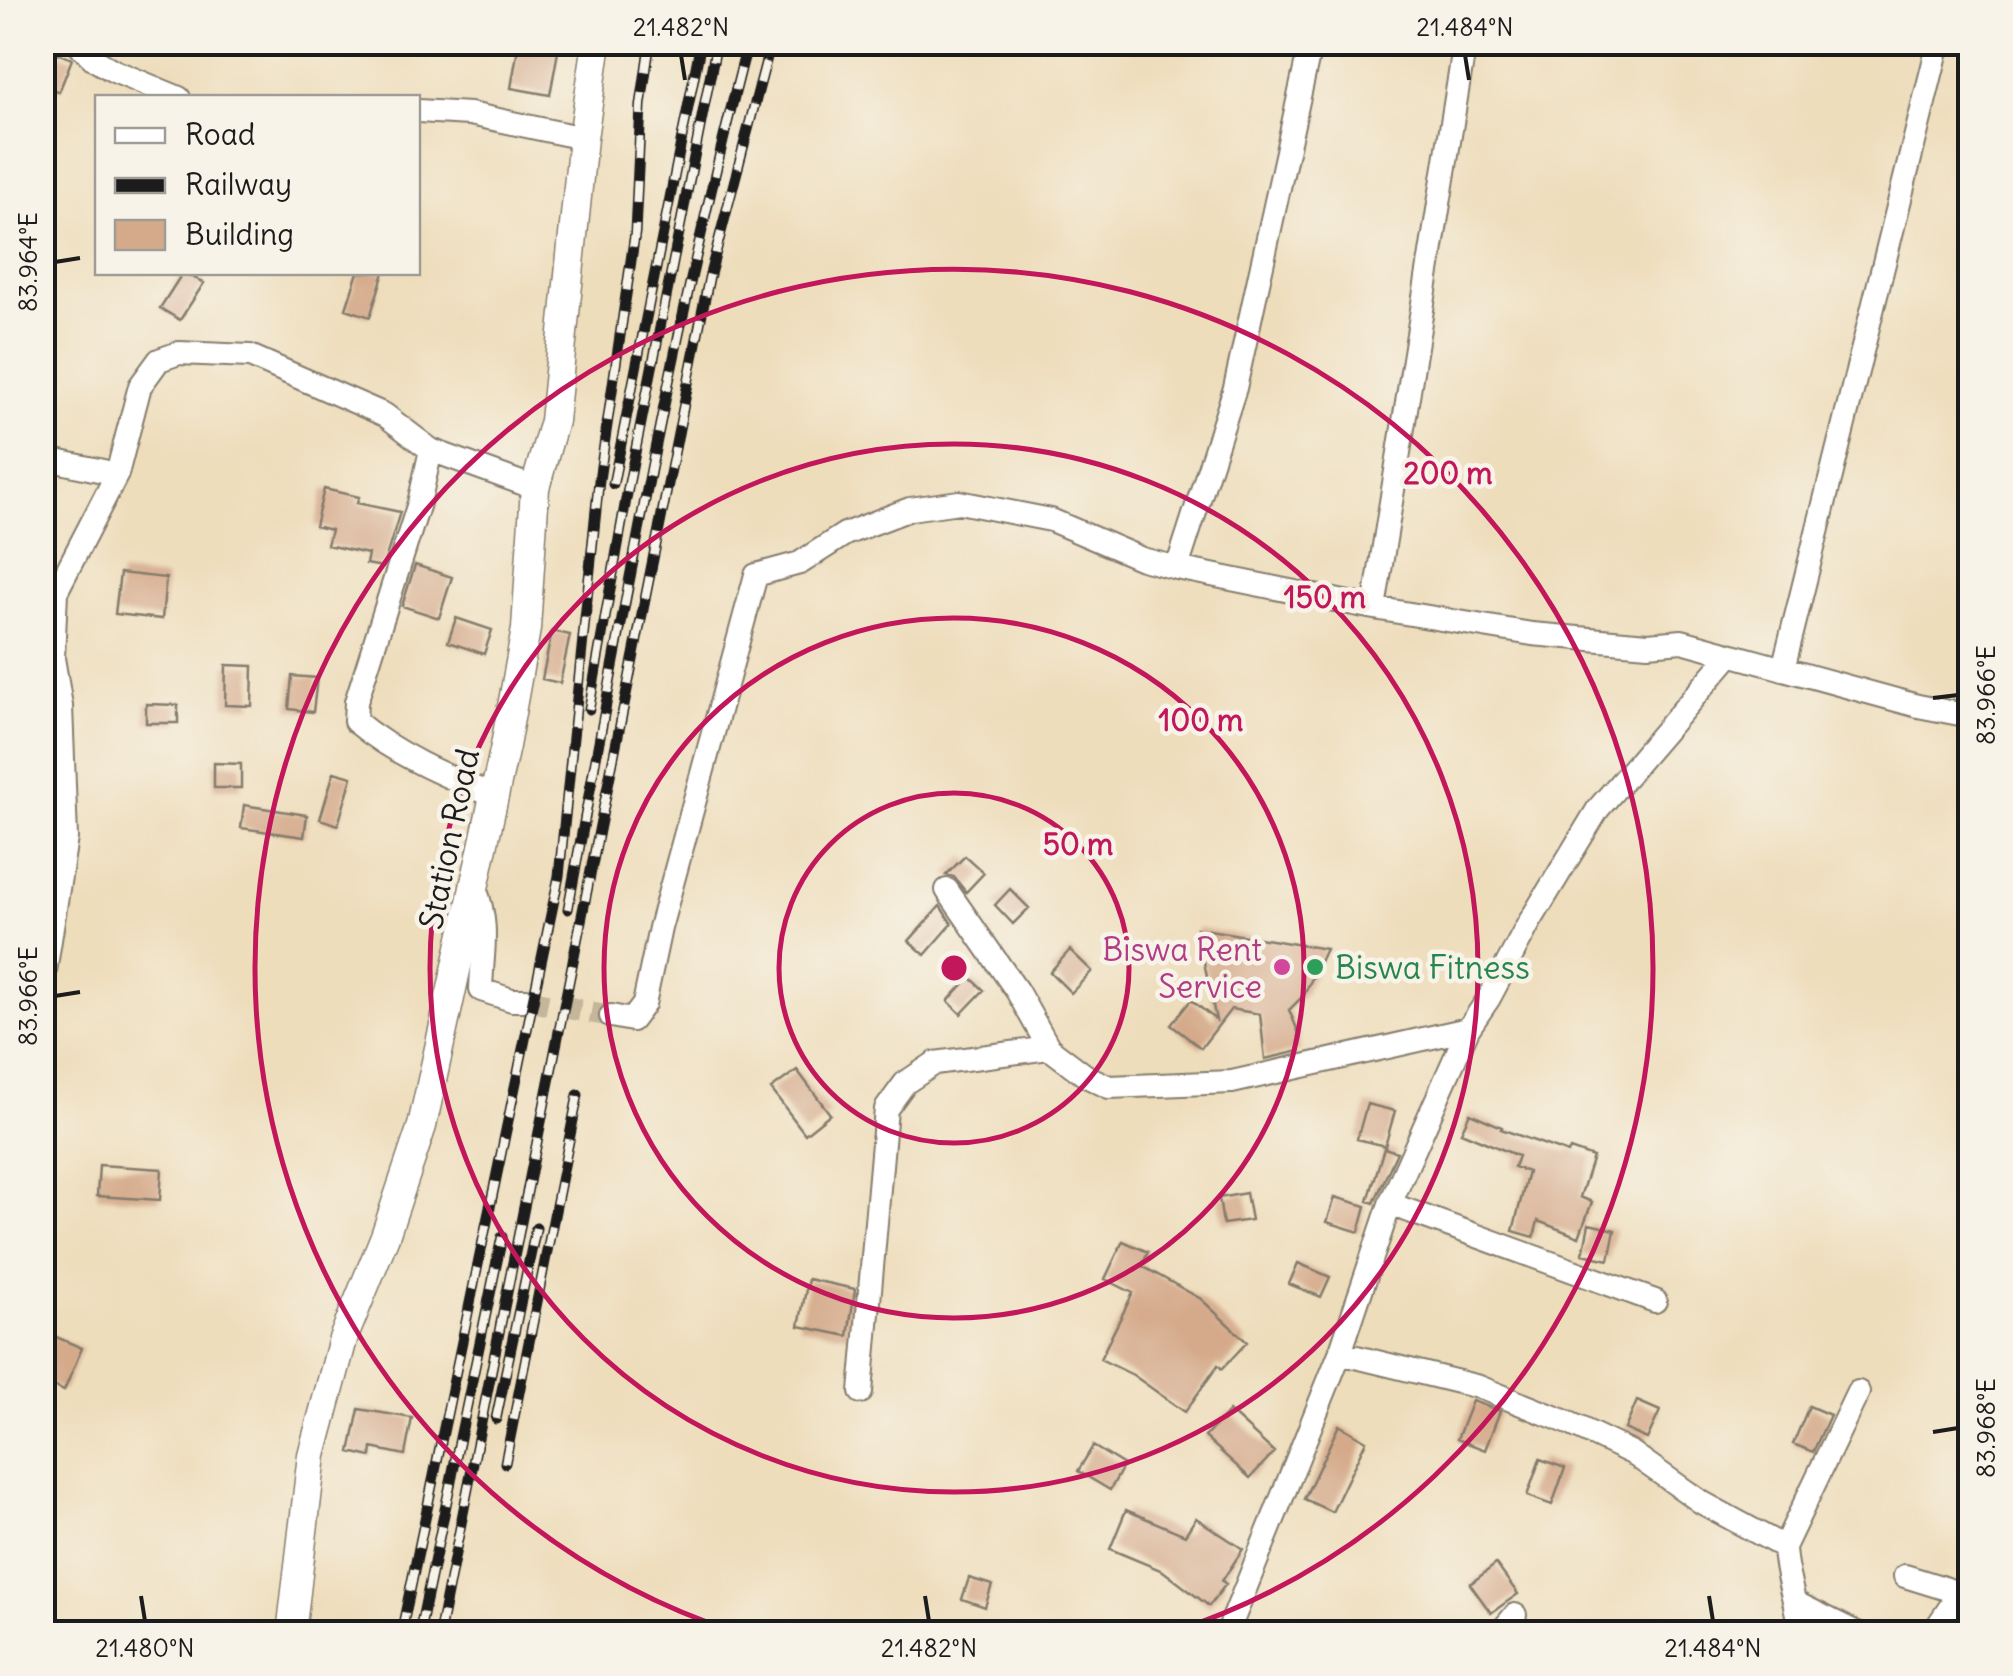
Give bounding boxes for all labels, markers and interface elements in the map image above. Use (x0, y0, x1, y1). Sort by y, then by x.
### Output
text: 21.482°N (633, 11, 729, 43)
text: 21.484°N (1416, 11, 1514, 43)
legend (95, 95, 420, 275)
text: Road (185, 115, 255, 153)
text: Railway (185, 165, 292, 203)
text: 83.964°E (12, 212, 44, 312)
text: Building (185, 215, 294, 253)
text: 200 m (1403, 454, 1493, 492)
text: 150 m (1284, 578, 1366, 616)
text: 83.966°E (1970, 645, 2002, 745)
text: 100 m (1159, 701, 1243, 739)
street label: Station Road (410, 745, 488, 933)
text: 50 m (1043, 825, 1113, 863)
place label: Biswa Rent Service (1102, 929, 1262, 1007)
text: 83.966°E (12, 946, 44, 1046)
place label: Biswa Fitness (1335, 947, 1530, 988)
centre of rings (936, 950, 972, 986)
marker: Biswa Rent Service (1271, 956, 1293, 978)
marker: Biswa Fitness (1304, 956, 1326, 978)
text: 83.968°E (1970, 1378, 2002, 1478)
text: 21.480°N (95, 1632, 195, 1664)
text: 21.482°N (881, 1632, 977, 1664)
text: 21.484°N (1664, 1632, 1762, 1664)

